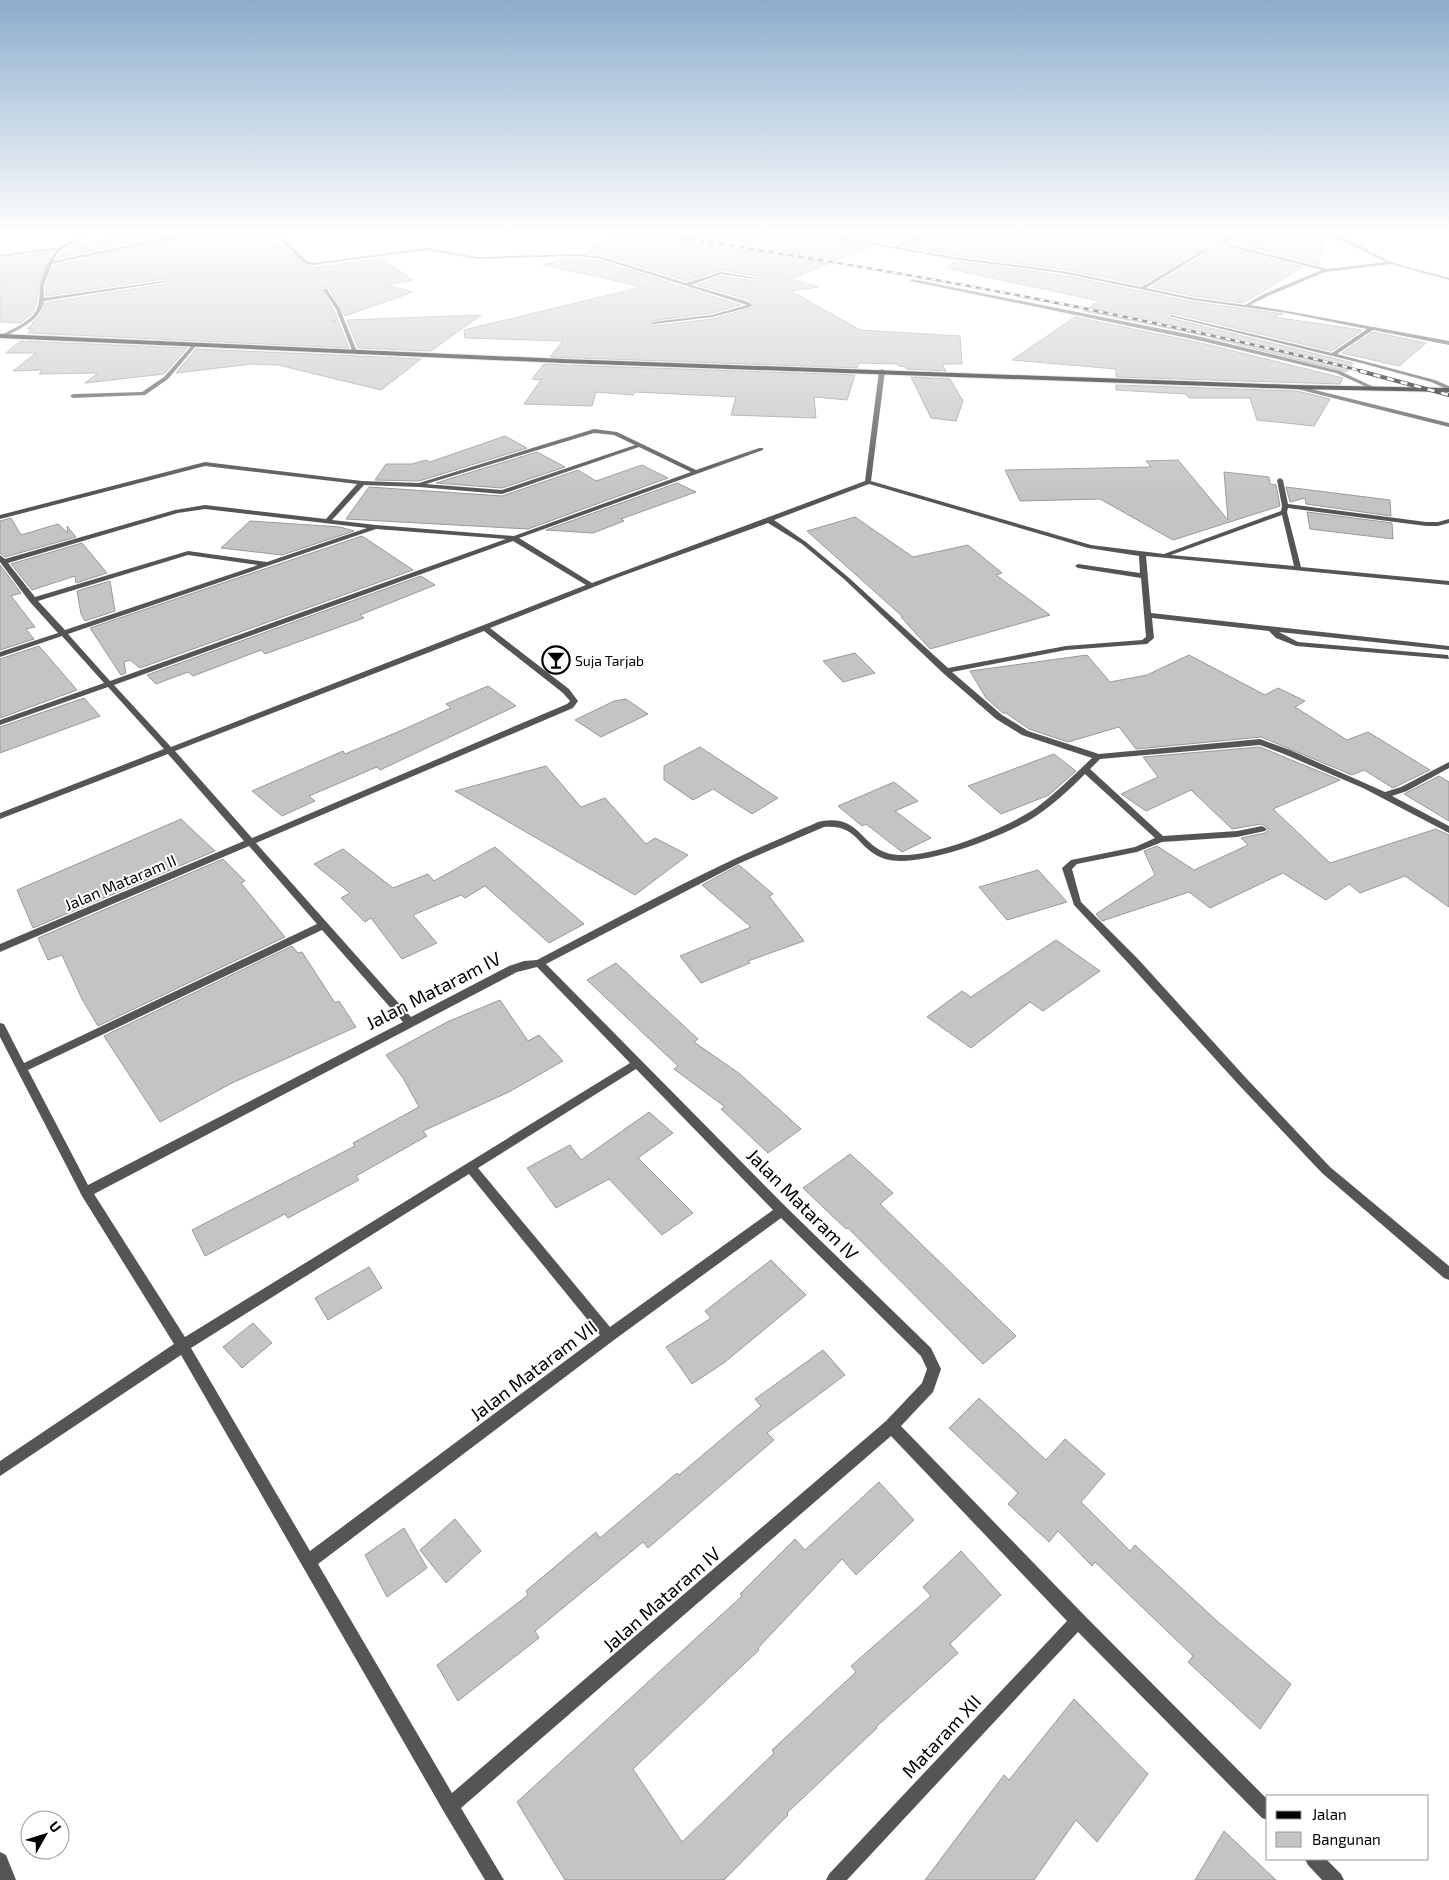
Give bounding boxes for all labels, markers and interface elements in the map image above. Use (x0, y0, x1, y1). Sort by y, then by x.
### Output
bar icon: Suja Tarjab (541, 645, 571, 675)
place label: Suja Tarjab (575, 652, 644, 669)
street label: Jalan Mataram II (61, 850, 179, 914)
street label: Jalan Mataram IV (362, 946, 505, 1034)
street label: Jalan Mataram IV (742, 1143, 864, 1265)
street label: Jalan Mataram VII (465, 1315, 601, 1425)
street label: Jalan Mataram IV (597, 1541, 725, 1656)
street label: Mataram XII (897, 1690, 985, 1782)
legend (1266, 1795, 1429, 1860)
text: Jalan (1312, 1805, 1347, 1823)
north arrow (20, 1810, 70, 1860)
text: U (46, 1817, 65, 1836)
text: Bangunan (1312, 1830, 1381, 1848)

